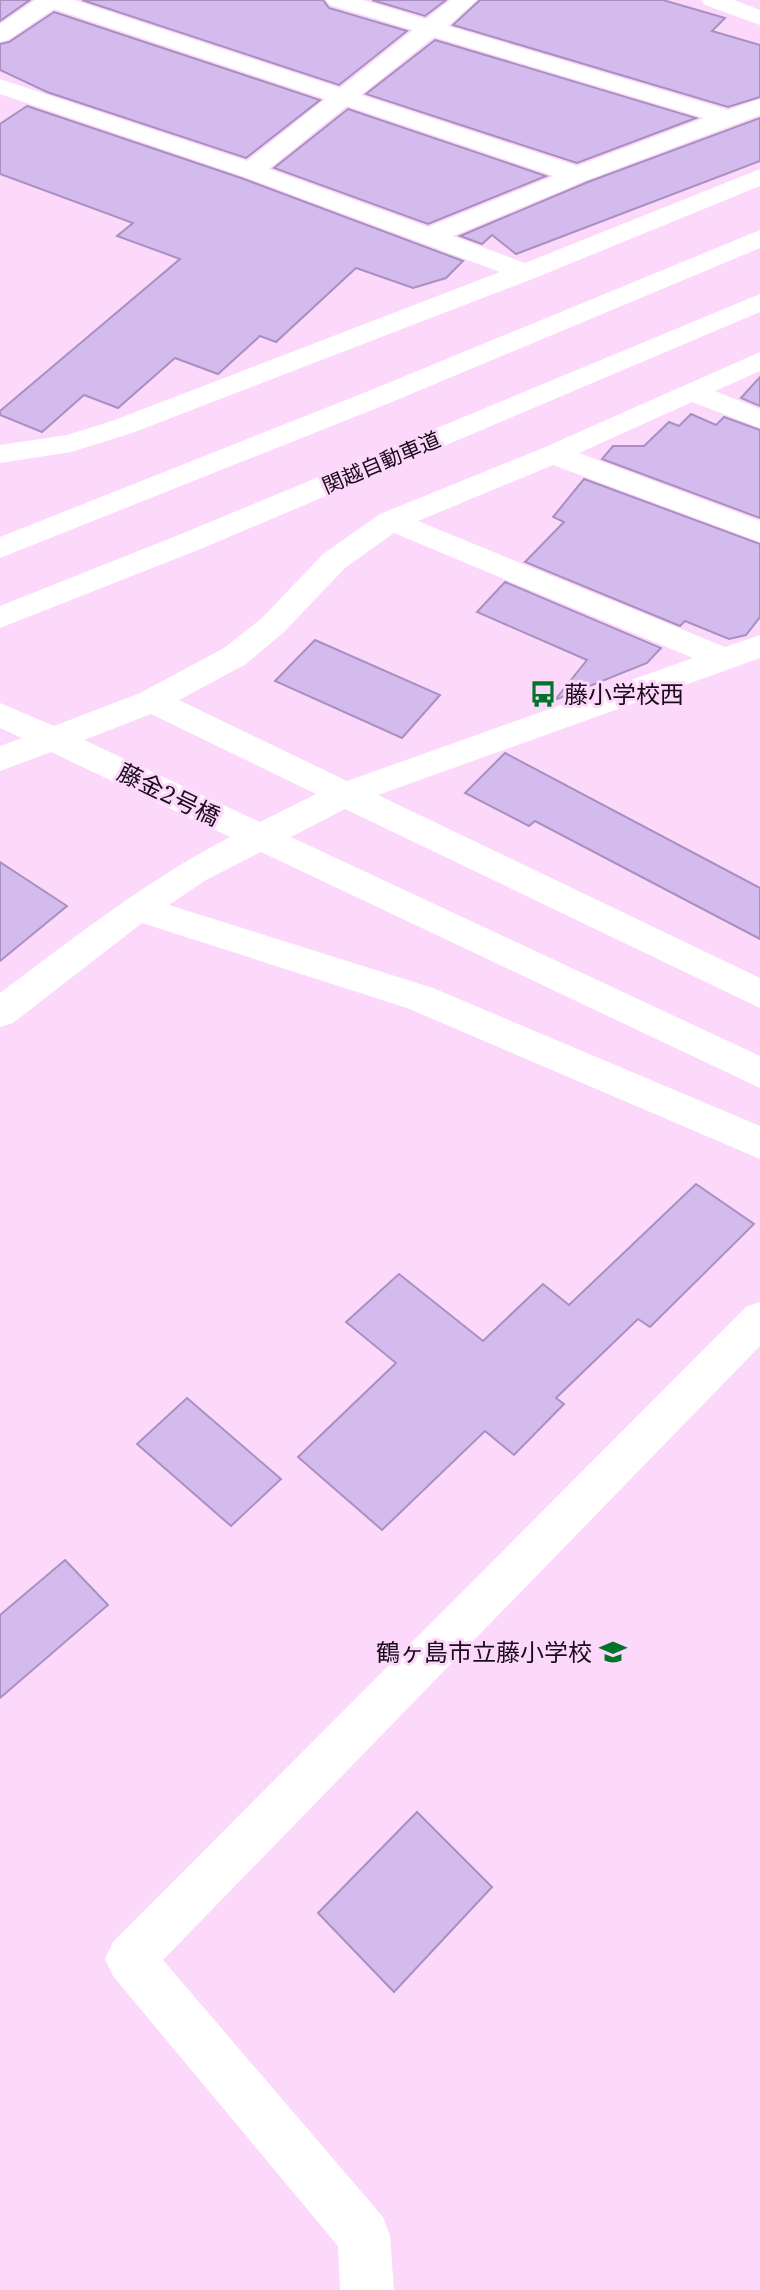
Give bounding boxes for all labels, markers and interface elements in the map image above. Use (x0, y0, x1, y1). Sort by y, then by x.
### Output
street label: 関越自動車道 (318, 424, 444, 500)
place label: 藤小学校西 (564, 678, 684, 710)
bus stop icon: 藤小学校西 (528, 679, 558, 709)
street label: 藤金2号橋 (112, 755, 226, 833)
place label: 鶴ヶ島市立藤小学校 (376, 1636, 592, 1668)
school or university icon: 鶴ヶ島市立藤小学校 (598, 1637, 628, 1667)

